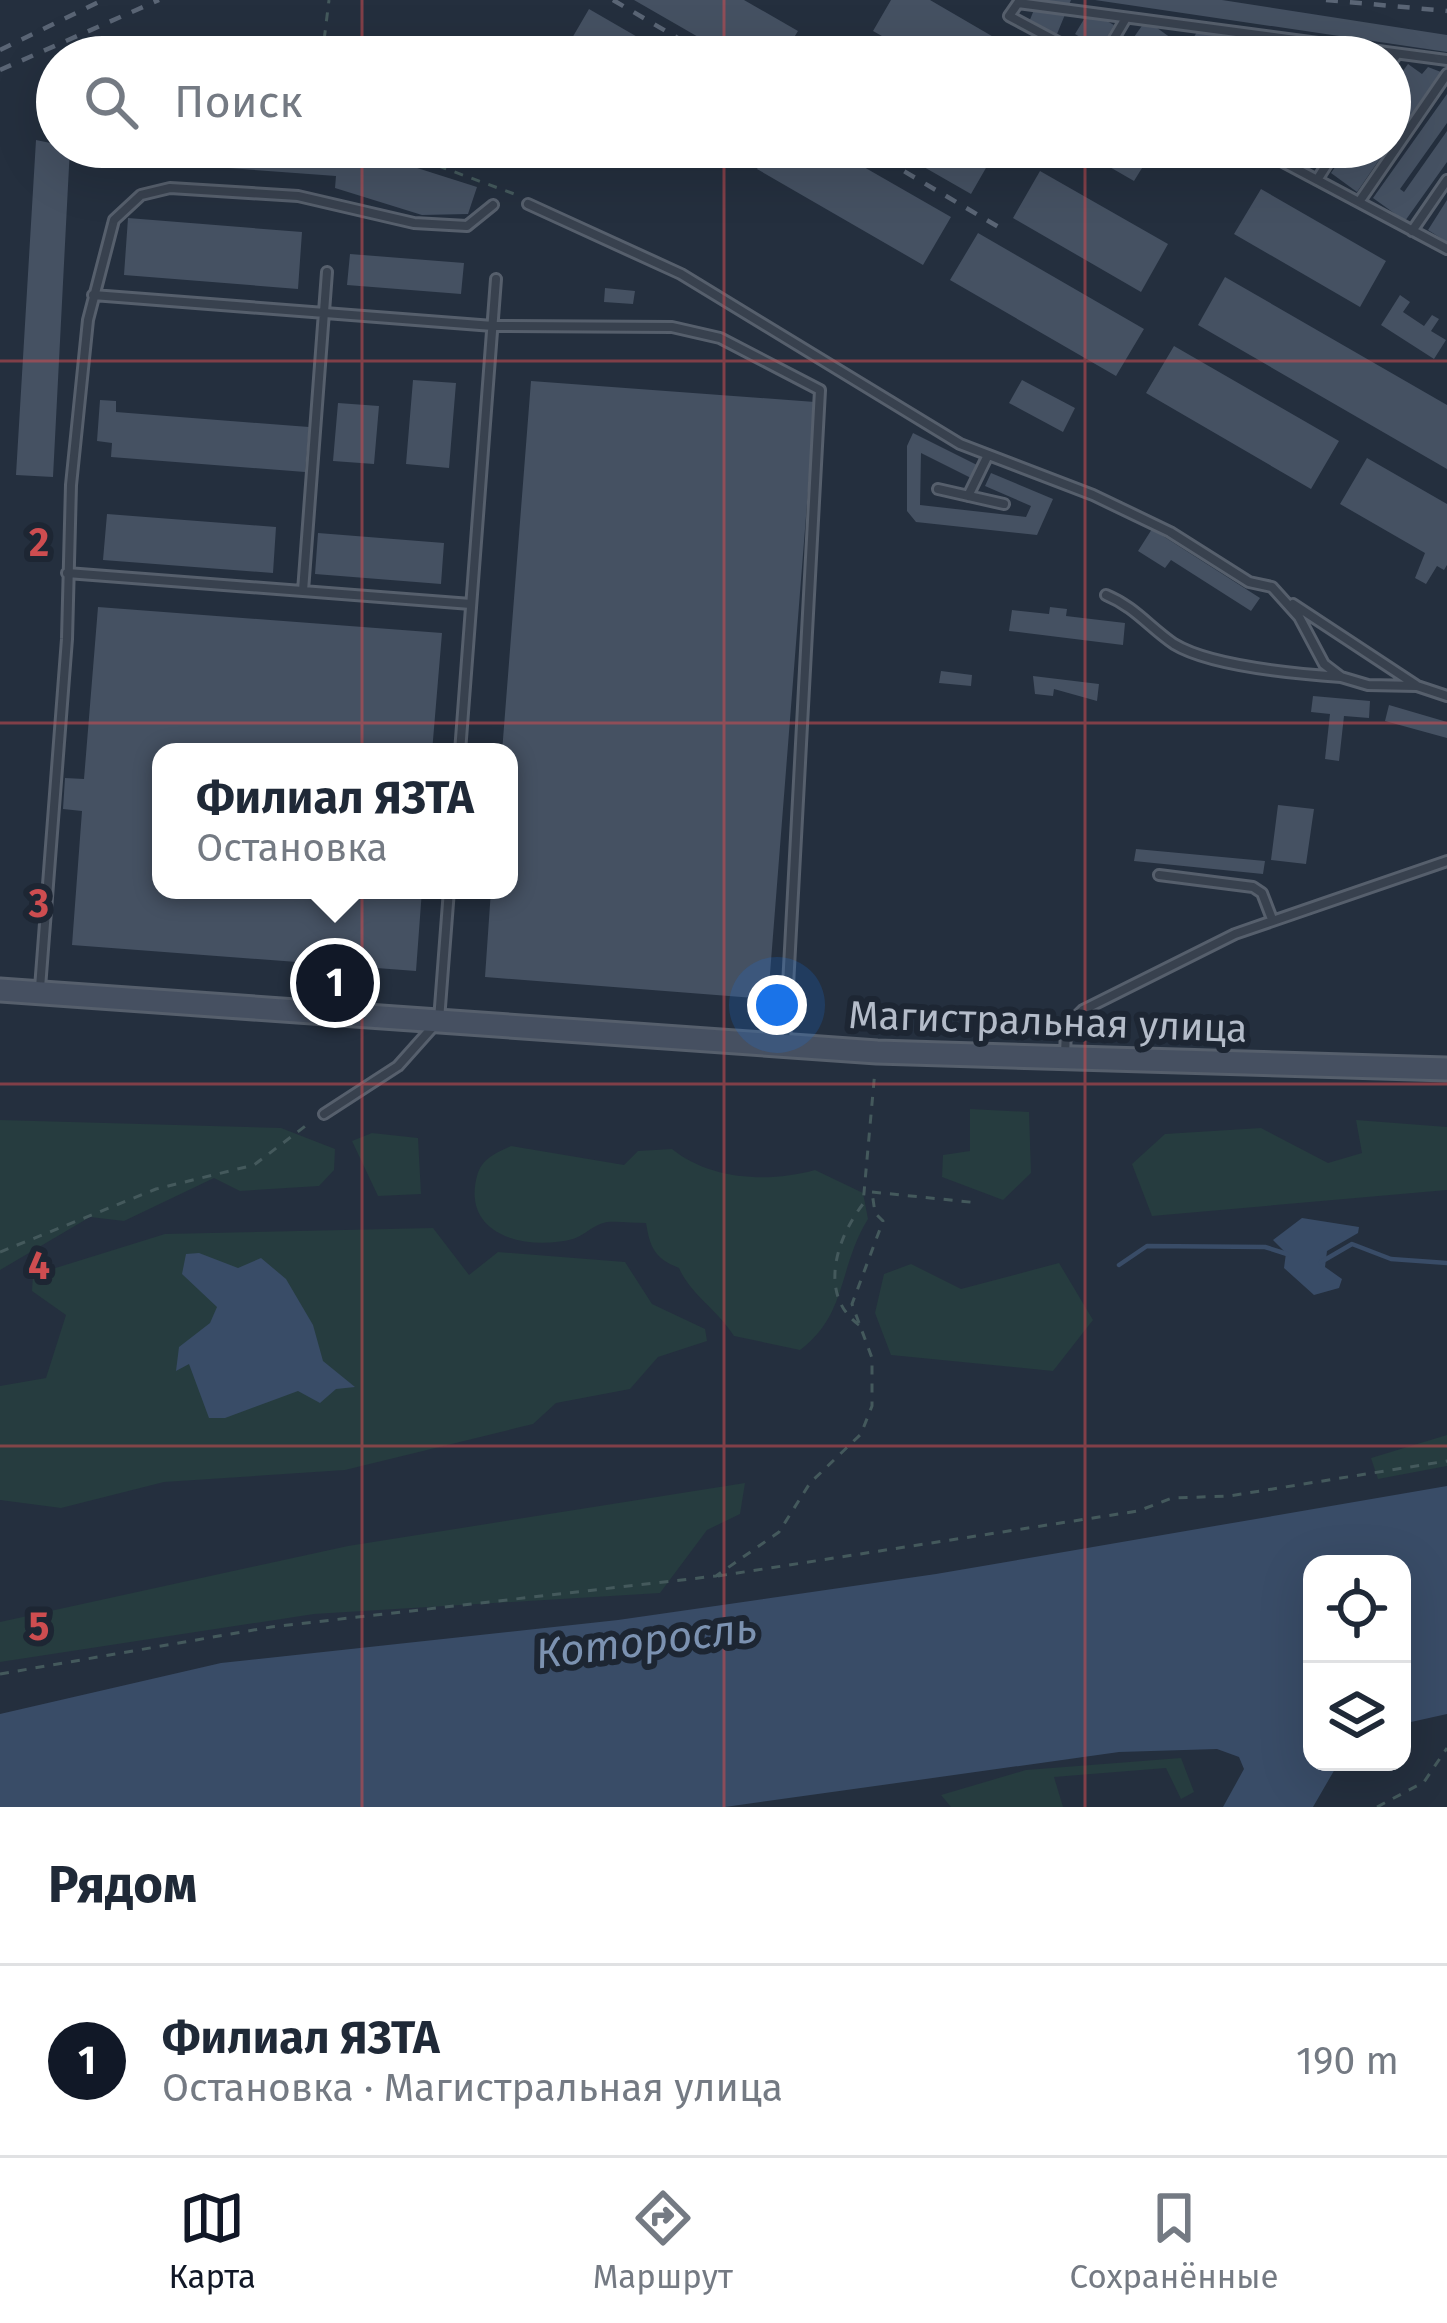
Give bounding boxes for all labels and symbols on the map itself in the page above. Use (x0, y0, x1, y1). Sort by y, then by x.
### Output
text: 2 (29, 520, 49, 566)
text: 3 (28, 881, 49, 927)
pin: 1 (296, 938, 374, 1028)
your location (747, 975, 807, 1035)
street label: Магистральная улица (848, 992, 1248, 1052)
text: 4 (28, 1243, 50, 1289)
water label: Которосль (533, 1603, 760, 1679)
text: 5 (29, 1604, 49, 1650)

